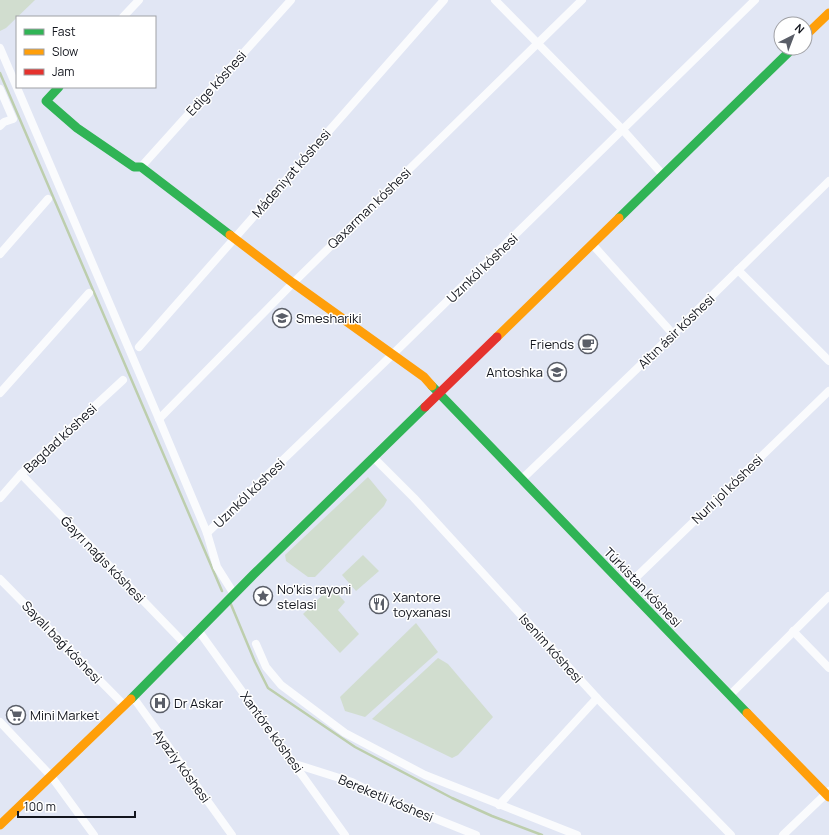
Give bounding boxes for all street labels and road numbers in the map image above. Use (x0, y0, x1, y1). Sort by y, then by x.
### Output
street label: Edige kóshesi (182, 47, 250, 119)
street label: Mádeniyat kóshesi (248, 125, 334, 221)
street label: Qaxarman kóshesi (323, 163, 415, 253)
street label: Uzınkól kóshesi (443, 229, 521, 307)
street label: Altın ásir kóshesi (634, 290, 718, 372)
street label: Bagdad kóshesi (19, 399, 101, 477)
street label: Nurlı jol kóshesi (687, 450, 767, 528)
street label: Uzınkól kóshesi (210, 454, 288, 532)
street label: Ǵayrı naǵıs kóshesi (57, 511, 149, 607)
street label: Túrkistan kóshesi (600, 543, 686, 631)
street label: Sayalı baǵ kóshesi (18, 597, 106, 687)
street label: Isenim kóshesi (515, 609, 587, 687)
street label: Xantóre kóshesi (236, 688, 308, 776)
street label: Ayaziy kóshesi (149, 726, 215, 806)
street label: Bereketli kóshesi (336, 770, 436, 826)

